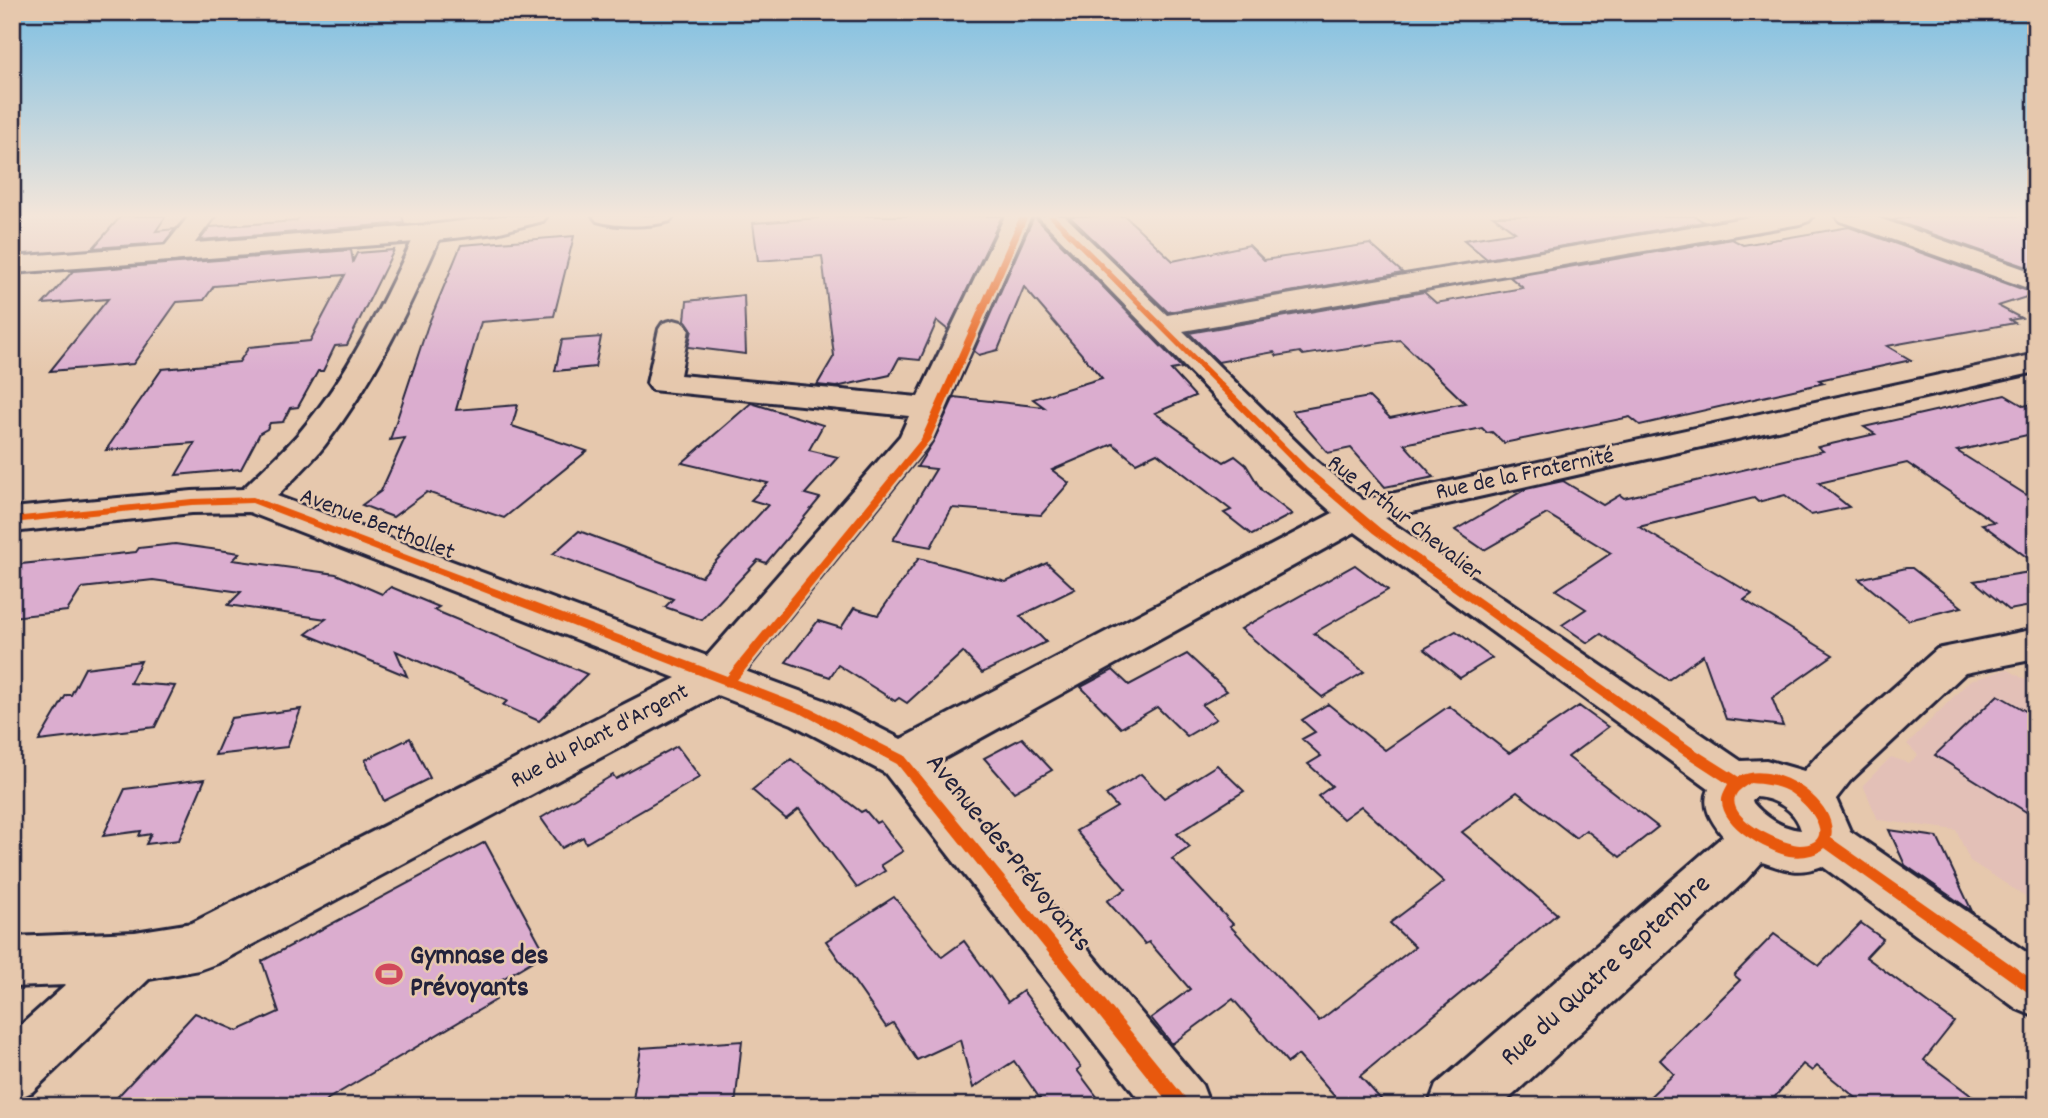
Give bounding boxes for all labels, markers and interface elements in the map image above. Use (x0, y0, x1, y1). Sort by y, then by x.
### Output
street label: Rue de la Fraternité (1433, 439, 1617, 511)
street label: Rue Arthur Chevalier (1319, 447, 1489, 591)
street label: Avenue Berthollet (295, 480, 459, 570)
street label: Rue du Plant d'Argent (505, 676, 695, 798)
street label: Avenue des Prévoyants (914, 746, 1100, 962)
street label: Rue du Quatre Septembre (1493, 866, 1721, 1078)
place label: Gymnase des Prévoyants (410, 938, 549, 1010)
sports icon: Gymnase des Prévoyants (374, 959, 404, 989)

